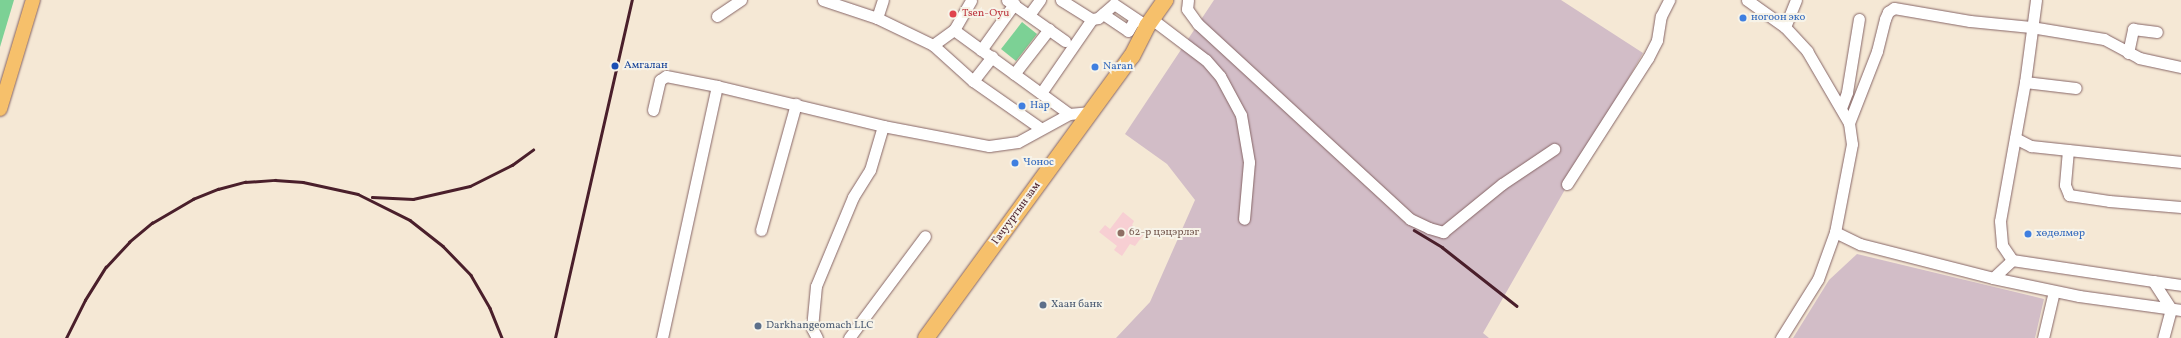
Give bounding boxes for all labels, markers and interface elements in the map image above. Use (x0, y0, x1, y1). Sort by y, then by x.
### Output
place label: Tsen-Oyu (962, 7, 1009, 21)
marker: Tsen-Oyu (947, 8, 959, 20)
place label: ногоон эко (1751, 11, 1805, 25)
marker: ногоон эко (1738, 13, 1748, 23)
place label: Амгалан (624, 59, 668, 73)
marker: Амгалан (609, 60, 621, 72)
place label: Naran (1103, 60, 1133, 74)
marker: Naran (1090, 62, 1100, 72)
place label: Нар (1030, 99, 1050, 113)
marker: Нар (1017, 101, 1027, 111)
place label: Чонос (1023, 156, 1054, 170)
marker: Чонос (1010, 158, 1020, 168)
street label: Гачууртын зам (990, 180, 1044, 248)
place label: 62-р цэцэрлэг (1129, 226, 1199, 240)
place label: хөдөлмөр (2036, 227, 2085, 241)
marker: 62-р цэцэрлэг (1116, 228, 1126, 238)
marker: хөдөлмөр (2023, 229, 2033, 239)
place label: Хаан банк (1051, 298, 1102, 312)
marker: Хаан банк (1038, 300, 1048, 310)
place label: Darkhangeomach LLC (766, 319, 874, 333)
marker: Darkhangeomach LLC (753, 321, 763, 331)

